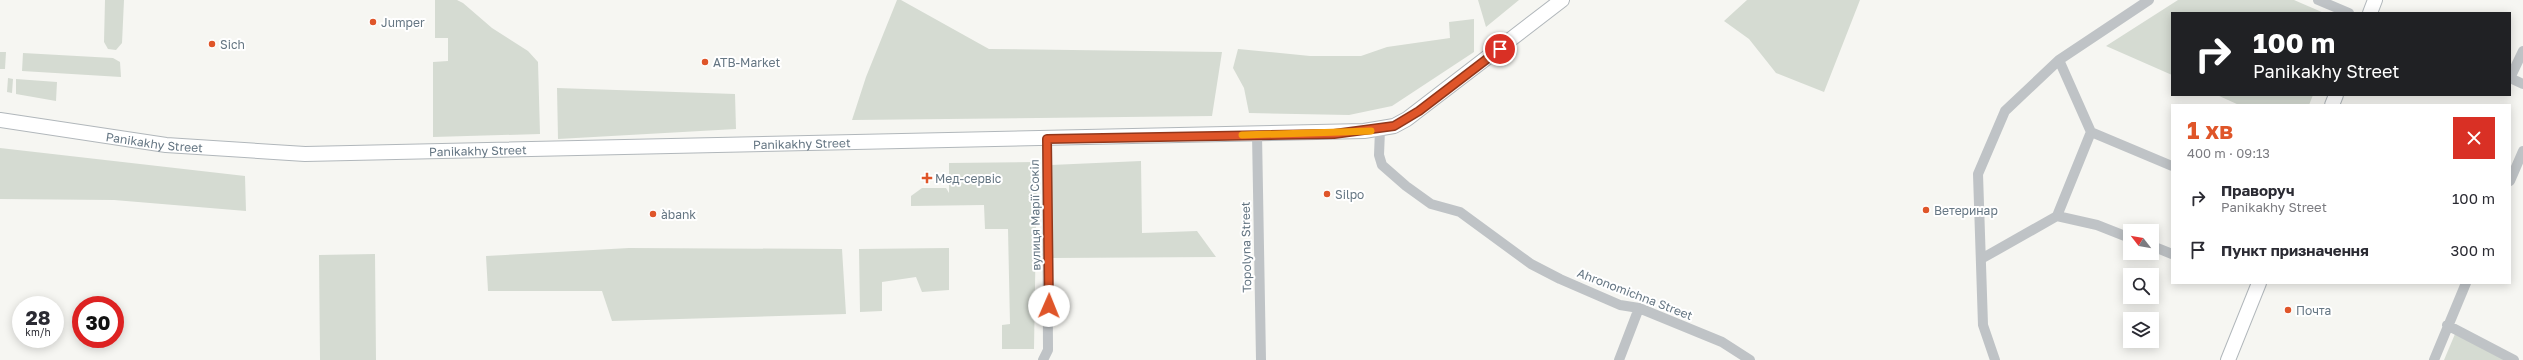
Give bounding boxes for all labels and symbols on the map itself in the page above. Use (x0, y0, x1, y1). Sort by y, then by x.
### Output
place label: Jumper (381, 15, 425, 30)
marker: Jumper (368, 17, 378, 27)
pin (1483, 32, 1517, 66)
place label: Sich (220, 37, 245, 52)
marker: Sich (207, 39, 217, 49)
place label: ATB-Market (713, 55, 780, 70)
marker: ATB-Market (700, 57, 710, 67)
street label: Panikakhy Street (105, 129, 204, 155)
street label: Panikakhy Street (753, 135, 851, 152)
street label: Panikakhy Street (429, 142, 527, 159)
street label: вулиця Марії Сокіл (1027, 159, 1043, 271)
place label: Мед-сервіс (935, 171, 1002, 186)
marker: Мед-сервіс (922, 173, 932, 183)
place label: Silpo (1335, 187, 1364, 202)
marker: Silpo (1322, 189, 1332, 199)
street label: Topolyna Street (1238, 201, 1254, 293)
place label: Ветеринар (1934, 203, 1998, 218)
marker: Ветеринар (1921, 205, 1931, 215)
place label: àbank (661, 207, 696, 222)
marker: àbank (648, 209, 658, 219)
north arrow (2123, 224, 2159, 260)
street label: Ahronomichna Street (1575, 265, 1695, 323)
position arrow (1028, 285, 1070, 327)
speed limit sign: 30 (72, 296, 124, 348)
place label: Почта (2296, 303, 2331, 318)
marker: Почта (2283, 305, 2293, 315)

